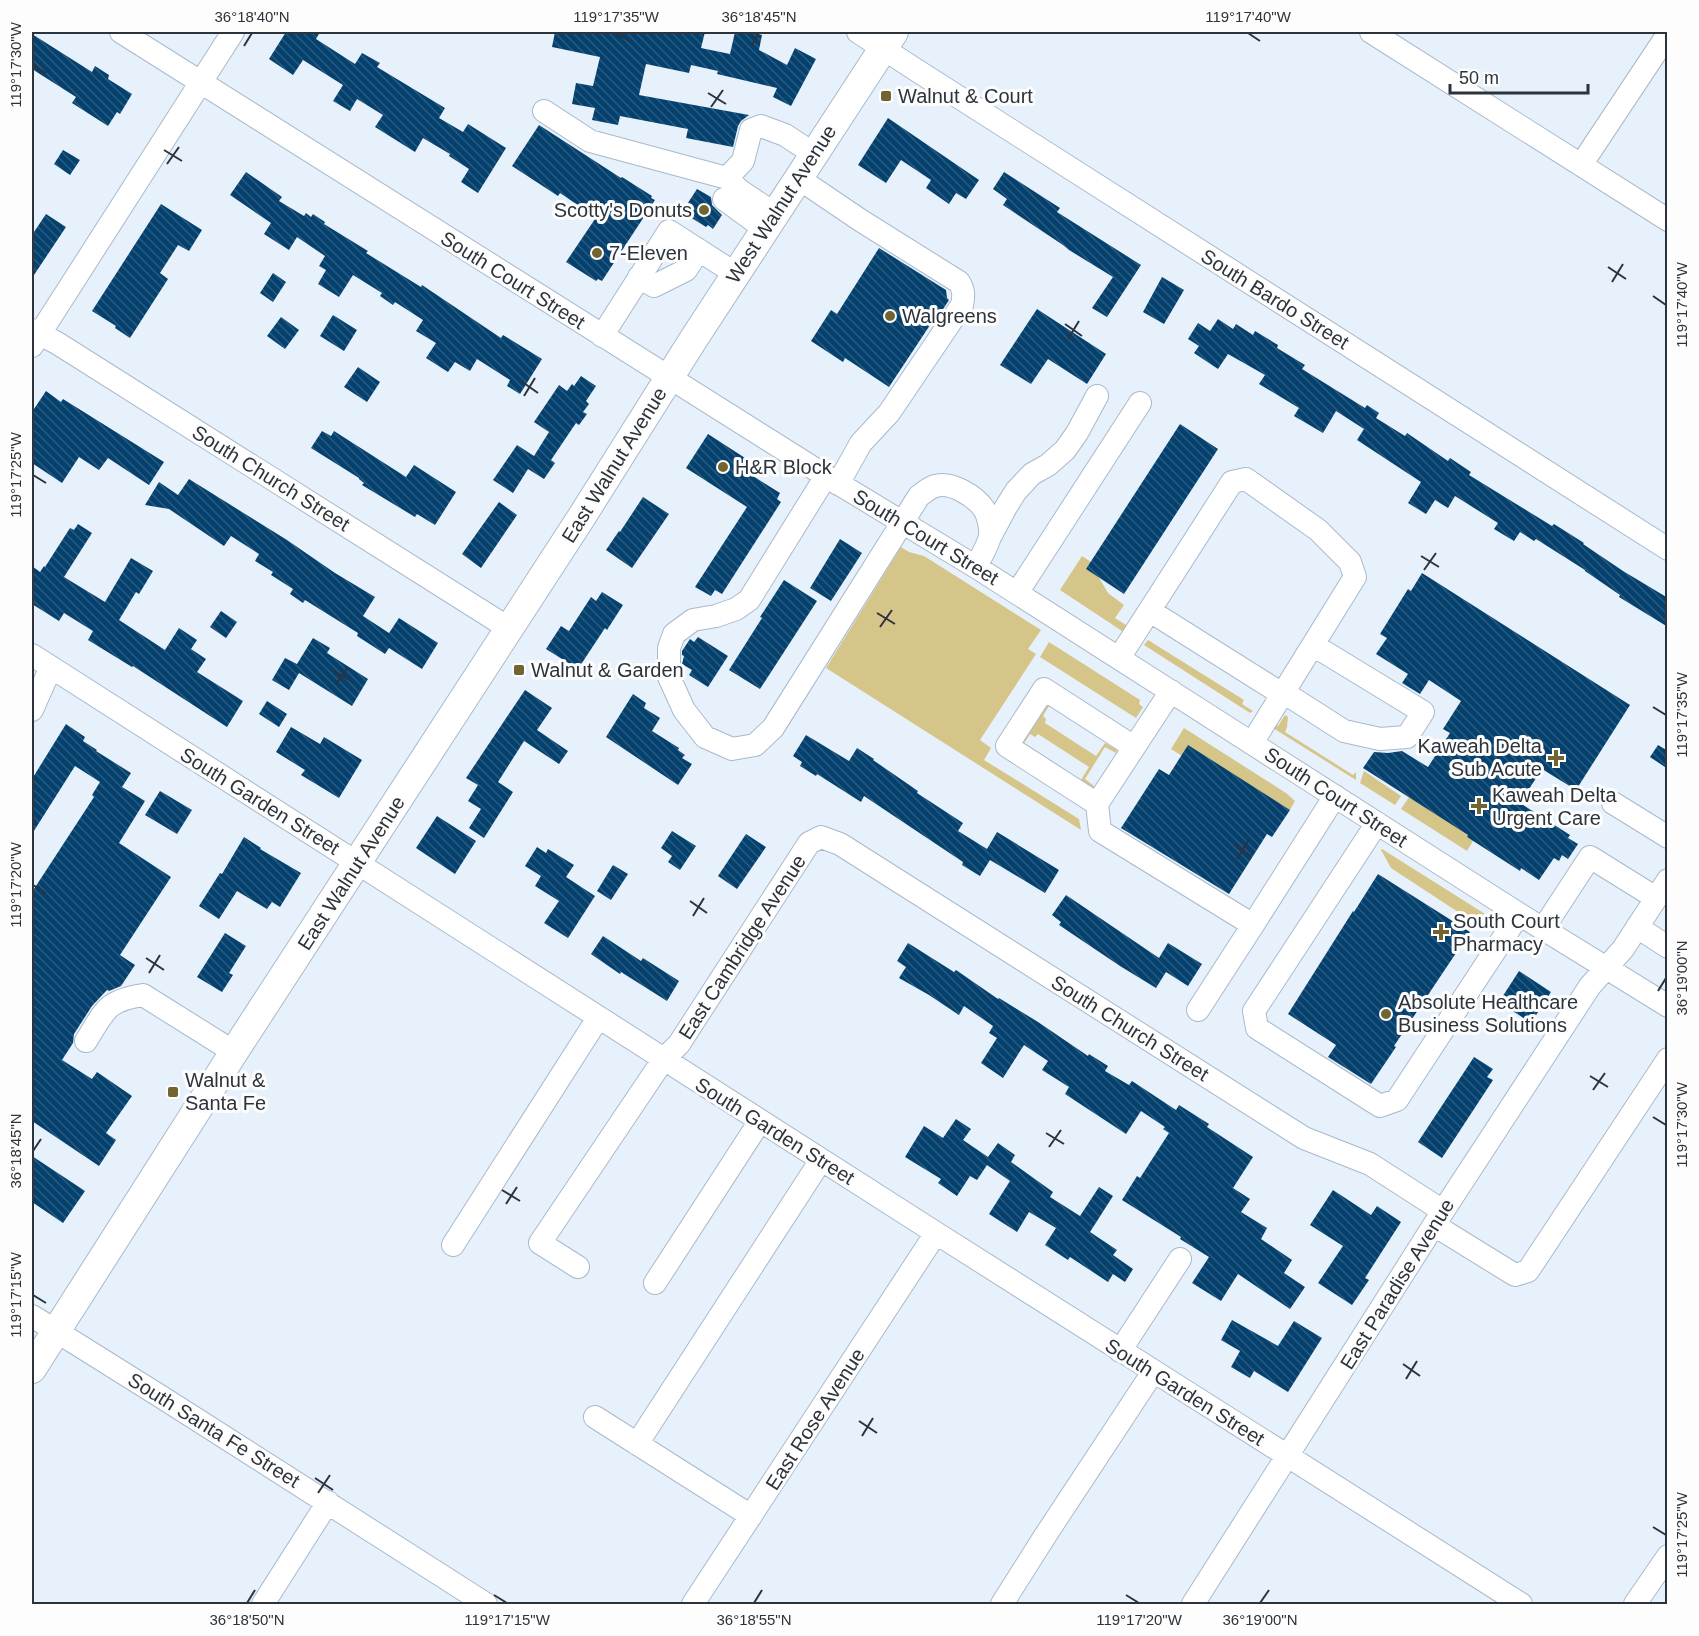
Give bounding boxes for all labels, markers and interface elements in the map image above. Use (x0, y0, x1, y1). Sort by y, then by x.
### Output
text: 36°18'40"N (214, 8, 290, 25)
text: 119°17'35"W (573, 8, 660, 25)
text: 36°18'45"N (721, 8, 797, 25)
text: 119°17'40"W (1205, 8, 1292, 25)
text: 119°17'30"W (7, 21, 24, 108)
scale bar (1450, 57, 1588, 95)
text: 50 m (1459, 68, 1499, 88)
place label: Walnut & Court (898, 85, 1033, 107)
marker: Walnut & Court (879, 89, 893, 103)
street label: West Walnut Avenue (722, 121, 840, 287)
place label: Scotty's Donuts (554, 199, 692, 221)
marker: Scotty's Donuts (697, 203, 711, 217)
street label: South Court Street (437, 227, 589, 333)
place label: 7-Eleven (609, 242, 688, 264)
street label: South Bardo Street (1197, 245, 1353, 354)
marker: 7-Eleven (590, 246, 604, 260)
text: 119°17'40"W (1673, 261, 1690, 348)
place label: Walgreens (902, 305, 997, 327)
marker: Walgreens (883, 309, 897, 323)
street label: East Walnut Avenue (557, 383, 671, 547)
street label: South Church Street (188, 421, 354, 536)
text: 119°17'25"W (7, 431, 24, 518)
place label: H&R Block (735, 456, 833, 478)
marker: H&R Block (716, 460, 730, 474)
street label: South Court Street (849, 485, 1003, 589)
place label: Walnut & Garden (531, 659, 684, 681)
marker: Walnut & Garden (512, 663, 526, 677)
text: 119°17'35"W (1673, 671, 1690, 758)
place label: Kaweah Delta Sub Acute (1417, 735, 1543, 780)
street label: South Garden Street (176, 743, 344, 859)
street label: South Court Street (1261, 743, 1412, 852)
marker: Kaweah Delta Sub Acute (1547, 749, 1565, 767)
place label: Kaweah Delta Urgent Care (1492, 784, 1617, 829)
street label: East Walnut Avenue (293, 792, 409, 954)
marker: Kaweah Delta Urgent Care (1470, 797, 1488, 815)
text: 119°17'20"W (7, 841, 24, 928)
street label: East Cambridge Avenue (674, 851, 810, 1043)
place label: South Court Pharmacy (1453, 910, 1560, 955)
marker: South Court Pharmacy (1434, 925, 1448, 939)
text: 36°19'00"N (1673, 940, 1690, 1016)
street label: South Church Street (1047, 971, 1213, 1086)
place label: Absolute Healthcare Business Solutions (1398, 991, 1578, 1036)
marker: Absolute Healthcare Business Solutions (1379, 1007, 1393, 1021)
place label: Walnut & Santa Fe (185, 1069, 266, 1114)
street label: South Garden Street (691, 1073, 859, 1189)
text: 119°17'30"W (1673, 1081, 1690, 1168)
marker: Walnut & Santa Fe (166, 1085, 180, 1099)
text: 36°18'45"N (7, 1113, 24, 1189)
street label: East Paradise Avenue (1336, 1195, 1458, 1373)
text: 119°17'15"W (7, 1251, 24, 1338)
street label: South Garden Street (1101, 1334, 1269, 1450)
street label: East Rose Avenue (761, 1344, 869, 1494)
street label: South Santa Fe Street (124, 1368, 304, 1492)
text: 119°17'25"W (1673, 1491, 1690, 1578)
text: 36°18'50"N (209, 1611, 285, 1628)
text: 119°17'15"W (464, 1611, 551, 1628)
text: 36°18'55"N (716, 1611, 792, 1628)
text: 119°17'20"W (1096, 1611, 1183, 1628)
text: 36°19'00"N (1222, 1611, 1298, 1628)

